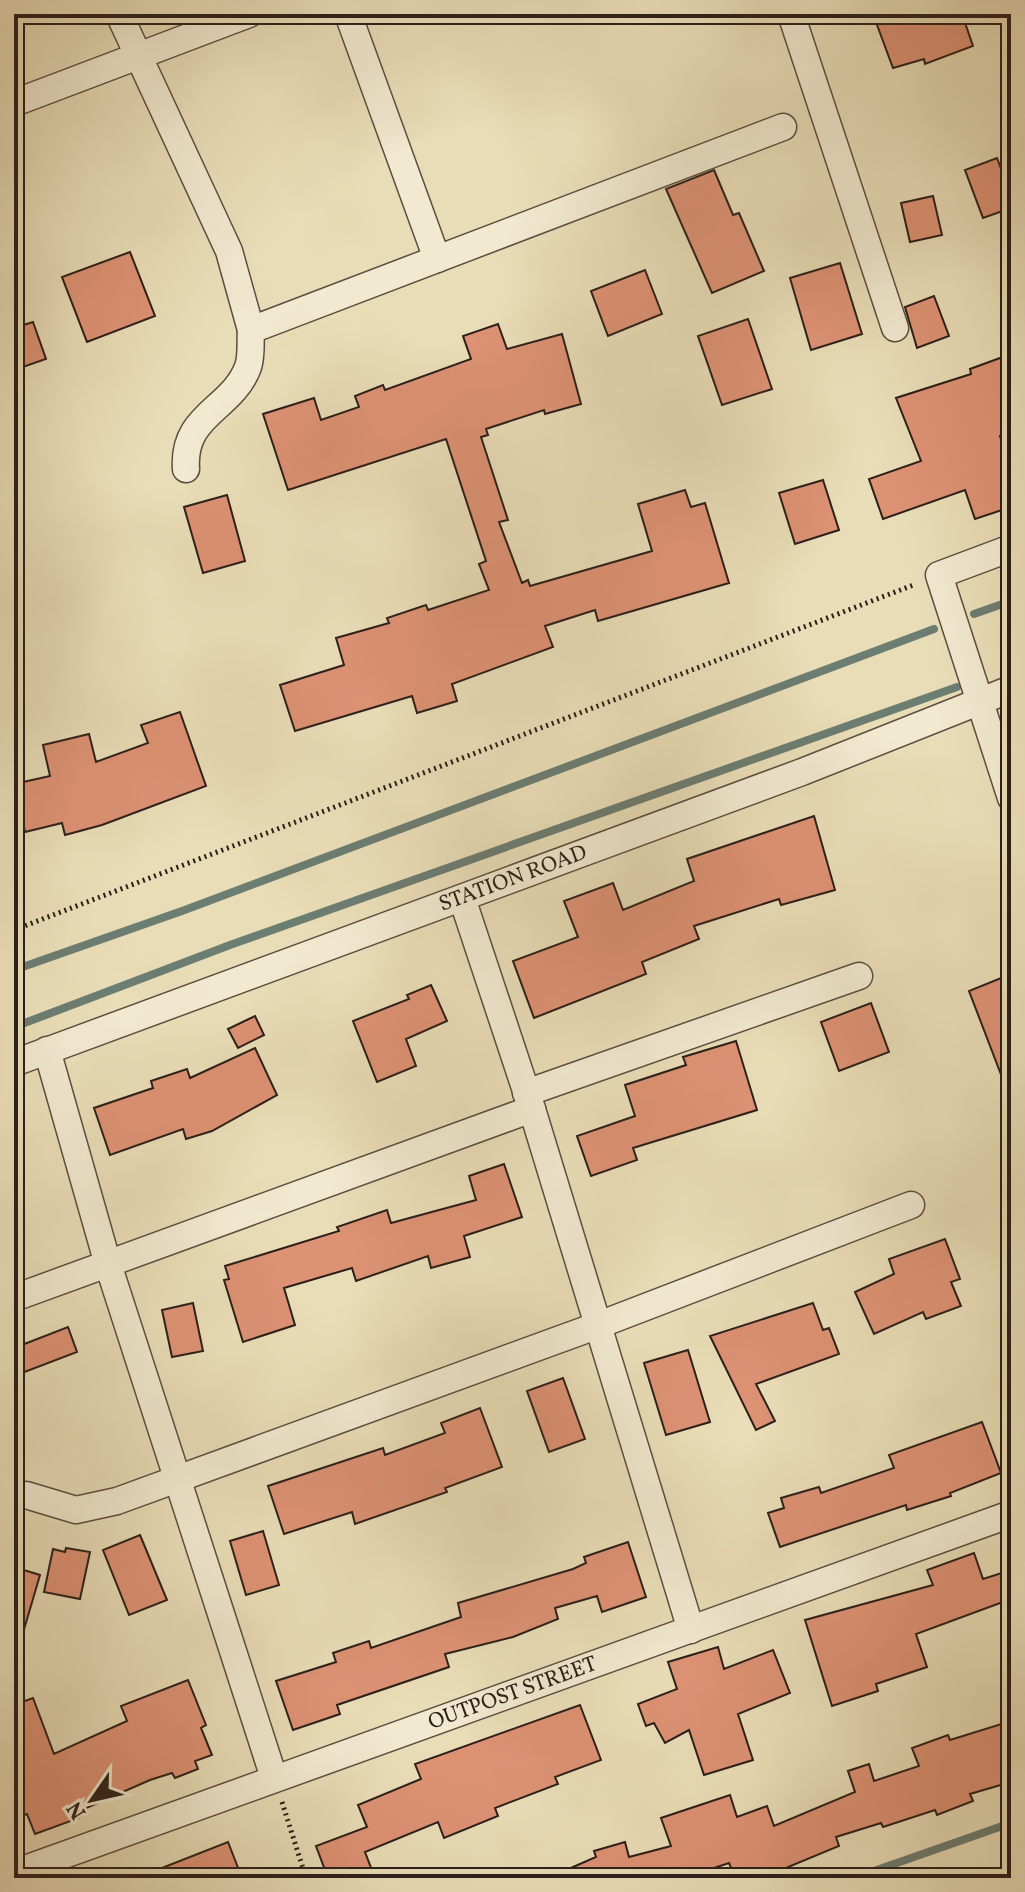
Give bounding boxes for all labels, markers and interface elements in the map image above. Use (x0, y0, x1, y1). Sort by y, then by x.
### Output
street label: STATION ROAD (435, 837, 591, 920)
street label: OUTPOST STREET (424, 1649, 602, 1738)
north arrow (52, 1760, 132, 1840)
text: N (60, 1794, 95, 1825)

